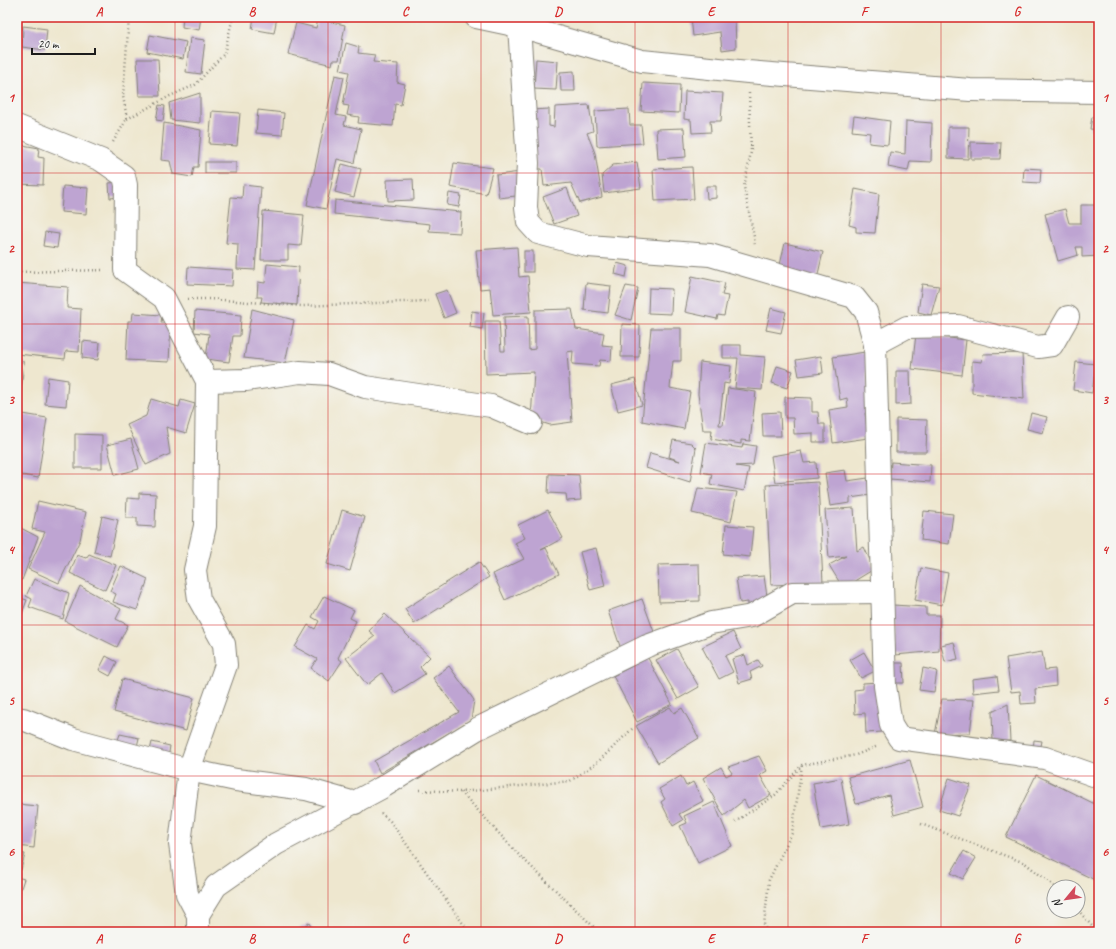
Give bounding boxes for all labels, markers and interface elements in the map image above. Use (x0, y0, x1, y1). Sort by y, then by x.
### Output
text: A (96, 4, 104, 20)
text: B (249, 4, 257, 20)
text: C (402, 4, 410, 20)
text: D (554, 4, 563, 20)
text: E (708, 4, 717, 20)
text: F (861, 4, 870, 20)
text: G (1014, 4, 1022, 20)
scale bar (32, 30, 95, 56)
text: 20 m (38, 36, 60, 52)
text: 1 (8, 90, 16, 106)
text: 1 (1102, 90, 1110, 106)
text: 2 (8, 241, 15, 257)
text: 2 (1102, 241, 1109, 257)
text: 3 (8, 392, 15, 408)
text: 3 (1102, 392, 1109, 408)
text: 4 (8, 542, 16, 558)
text: 4 (1102, 542, 1110, 558)
text: 5 (8, 693, 15, 709)
text: 5 (1102, 693, 1109, 709)
text: 6 (8, 844, 15, 860)
text: 6 (1102, 844, 1109, 860)
north arrow (1046, 879, 1086, 919)
text: N (1048, 896, 1065, 910)
text: A (96, 931, 104, 947)
text: B (249, 931, 257, 947)
text: C (402, 931, 410, 947)
text: D (554, 931, 563, 947)
text: E (708, 931, 717, 947)
text: F (861, 931, 870, 947)
text: G (1014, 931, 1022, 947)

